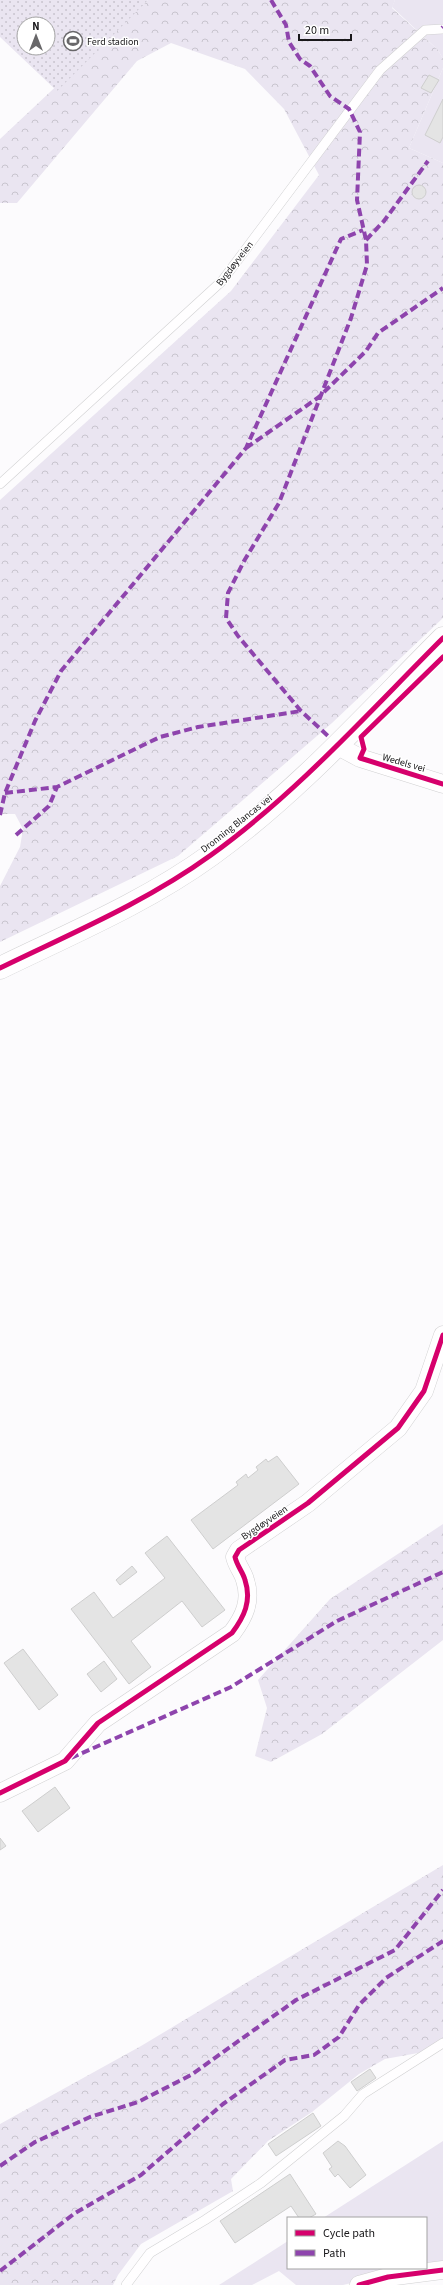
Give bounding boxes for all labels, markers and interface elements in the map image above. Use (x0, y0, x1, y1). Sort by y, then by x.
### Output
north arrow (16, 16, 56, 56)
scale bar (299, 16, 351, 42)
text: N (32, 19, 40, 34)
text: 20 m (305, 22, 329, 39)
sports icon: Ferd stadion (62, 30, 84, 52)
place label: Ferd stadion (87, 35, 139, 49)
street label: Bygdøyveien (213, 238, 257, 289)
street label: Wedels vei (381, 750, 427, 776)
street label: Dronning Blancas vei (198, 791, 275, 856)
street label: Bygdøyveien (239, 1502, 291, 1544)
legend (287, 2217, 427, 2269)
text: Cycle path (323, 2225, 375, 2242)
text: Path (323, 2245, 346, 2262)

